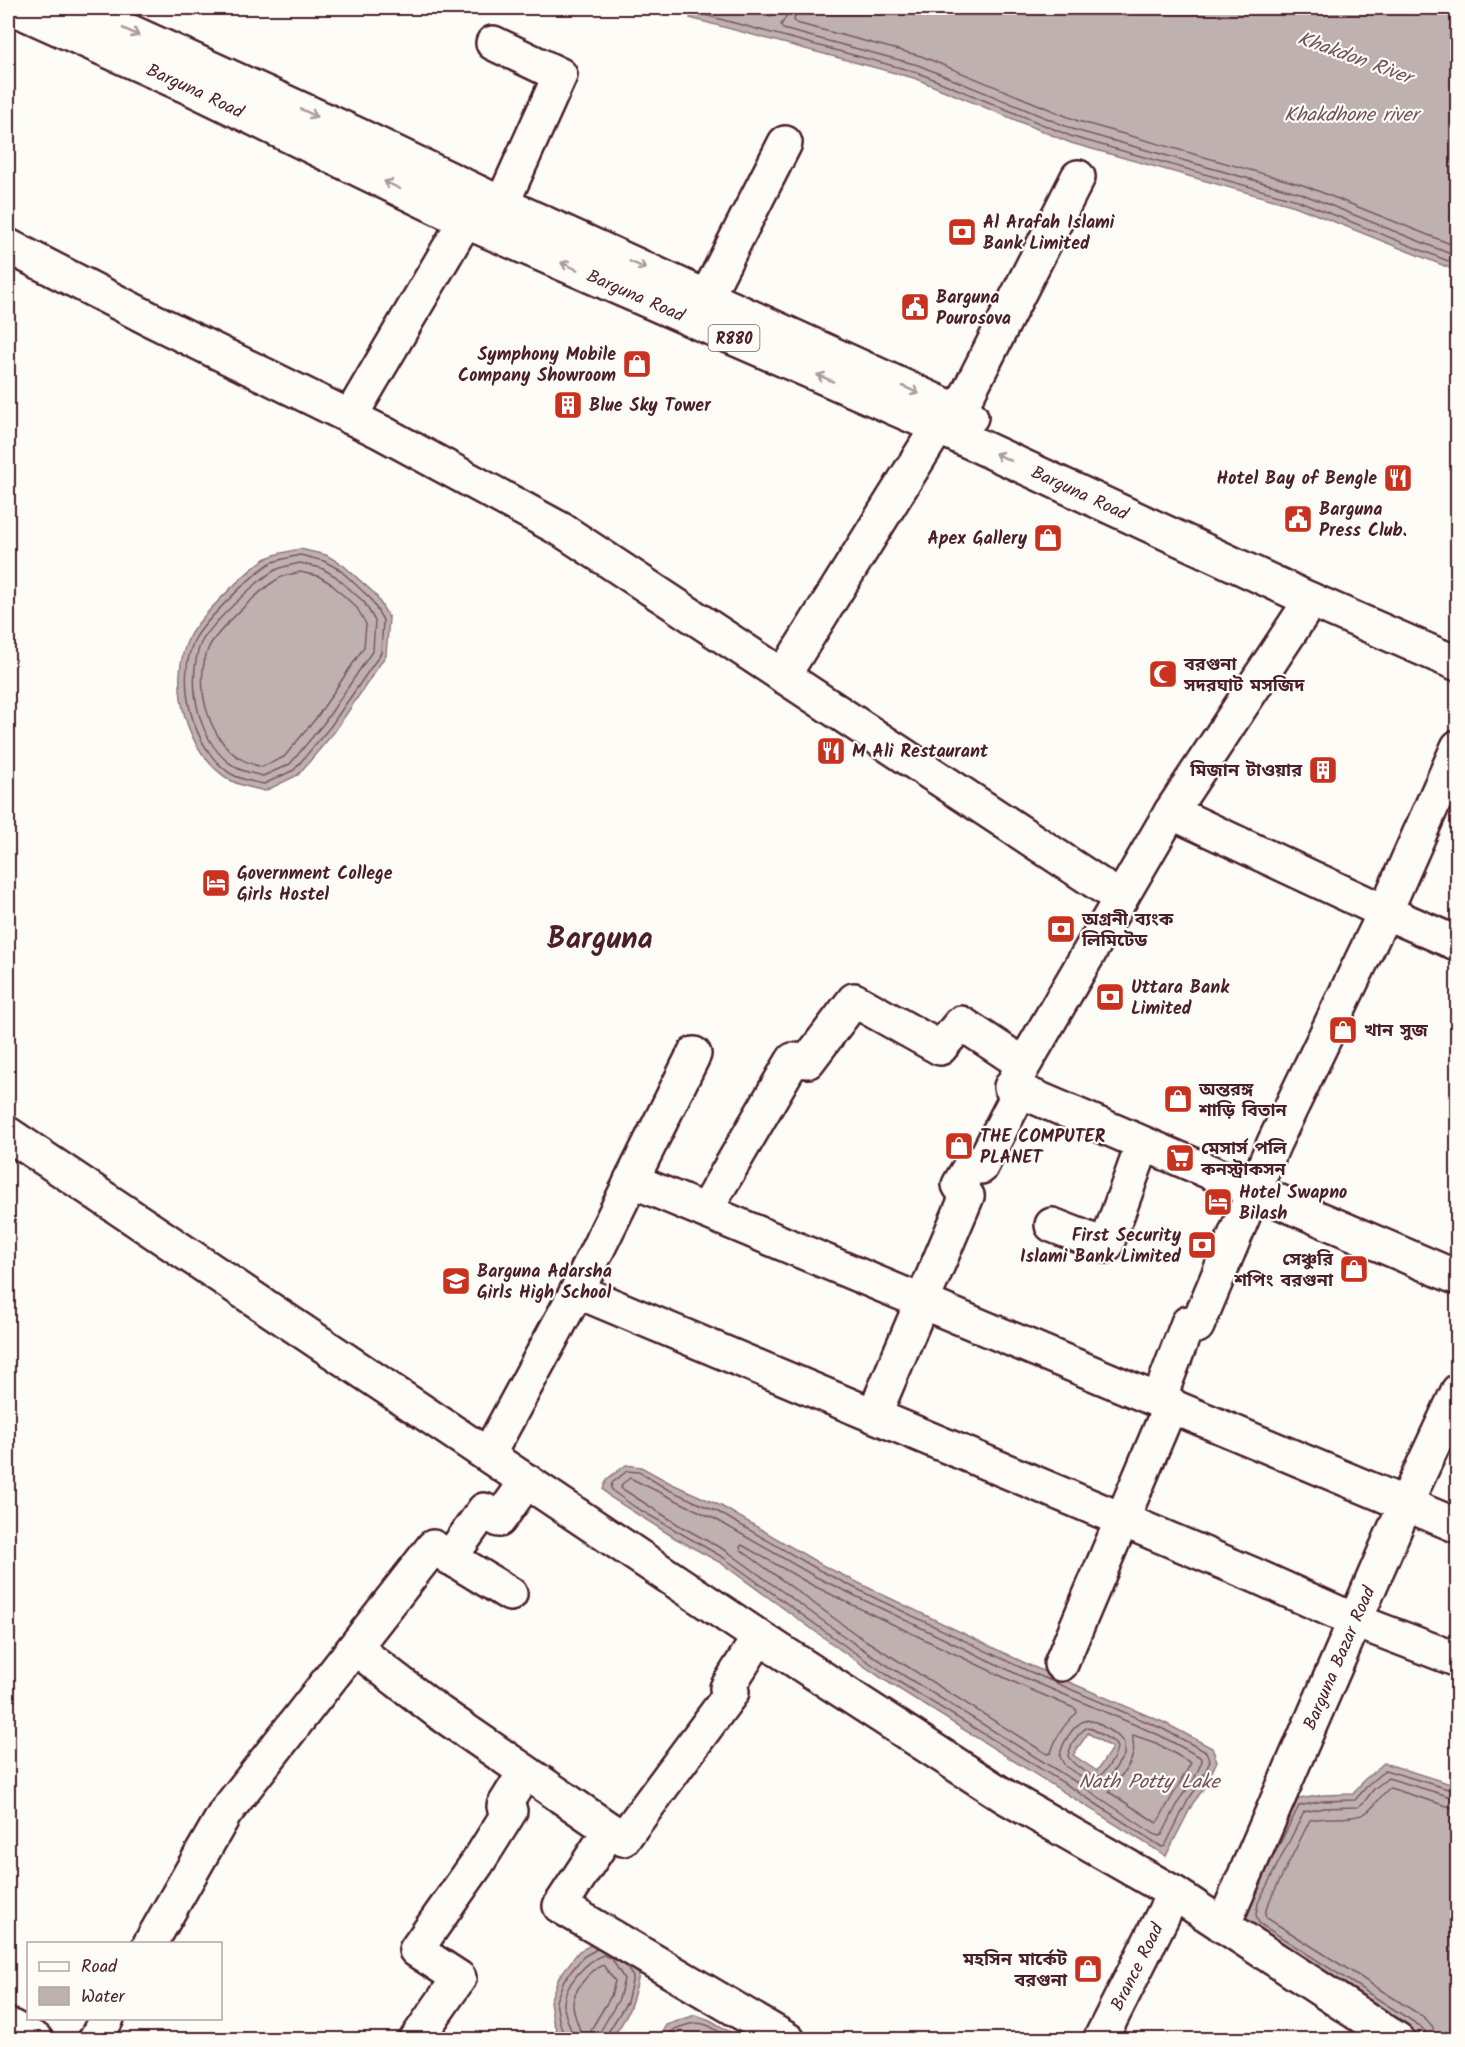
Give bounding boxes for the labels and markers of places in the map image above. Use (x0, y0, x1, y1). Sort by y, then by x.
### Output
place label: Al Arafah Islami Bank Limited (983, 209, 1115, 259)
bank icon: Al Arafah Islami Bank Limited (946, 216, 978, 248)
place label: Barguna Pourosova (936, 284, 1011, 334)
public building icon: Barguna Pourosova (899, 291, 931, 323)
place label: Symphony Mobile Company Showroom (458, 341, 616, 391)
shop icon: Symphony Mobile Company Showroom (621, 348, 653, 380)
building icon: Blue Sky Tower (552, 389, 584, 421)
place label: Blue Sky Tower (589, 392, 712, 421)
restaurant icon: Hotel Bay of Bengle (1382, 462, 1414, 494)
place label: Hotel Bay of Bengle (1217, 465, 1377, 494)
place label: Barguna Press Club. (1319, 496, 1407, 546)
public building icon: Barguna Press Club. (1282, 503, 1314, 535)
shop icon: Apex Gallery (1032, 522, 1064, 554)
place label: Apex Gallery (928, 525, 1028, 554)
place label: বরগুনা সদরঘাট মসজিদ (1183, 651, 1305, 701)
mosque icon: বরগুনা সদরঘাট মসজিদ (1147, 658, 1179, 690)
restaurant icon: M Ali Restaurant (815, 735, 847, 767)
place label: M Ali Restaurant (852, 738, 989, 767)
building icon: মিজান টাওয়ার (1307, 754, 1339, 786)
place label: মিজান টাওয়ার (1189, 757, 1303, 786)
place label: Government College Girls Hostel (237, 860, 393, 910)
hotel icon: Government College Girls Hostel (200, 867, 232, 899)
place label: অগ্রনী ব্যংক লিমিটেড (1081, 906, 1174, 956)
bank icon: অগ্রনী ব্যংক লিমিটেড (1045, 913, 1077, 945)
place label: Uttara Bank Limited (1131, 974, 1230, 1024)
bank icon: Uttara Bank Limited (1094, 981, 1126, 1013)
shop icon: খান সুজ (1327, 1014, 1359, 1046)
place label: খান সুজ (1364, 1017, 1429, 1046)
place label: অন্তরঙ্গ শাড়ি বিতান (1198, 1076, 1288, 1126)
shop icon: অন্তরঙ্গ শাড়ি বিতান (1162, 1083, 1194, 1115)
place label: THE COMPUTER PLANET (980, 1123, 1106, 1173)
shop icon: THE COMPUTER PLANET (943, 1130, 975, 1162)
place label: মেসার্স পলি কনস্ট্রাকসন (1200, 1135, 1287, 1185)
supermarket icon: মেসার্স পলি কনস্ট্রাকসন (1164, 1142, 1196, 1174)
place label: Hotel Swapno Bilash (1239, 1179, 1347, 1229)
hotel icon: Hotel Swapno Bilash (1202, 1186, 1234, 1218)
place label: First Security Islami Bank Limited (1020, 1222, 1182, 1272)
bank icon: First Security Islami Bank Limited (1186, 1229, 1218, 1261)
place label: সেঞ্চুরি শপিং বরগুনা (1233, 1246, 1334, 1296)
shop icon: সেঞ্চুরি শপিং বরগুনা (1338, 1253, 1370, 1285)
place label: Barguna Adarsha Girls High School (477, 1258, 612, 1308)
school or university icon: Barguna Adarsha Girls High School (440, 1265, 472, 1297)
place label: মহসিন মার্কেট বরগুনা (962, 1946, 1068, 1996)
shop icon: মহসিন মার্কেট বরগুনা (1072, 1953, 1104, 1985)

